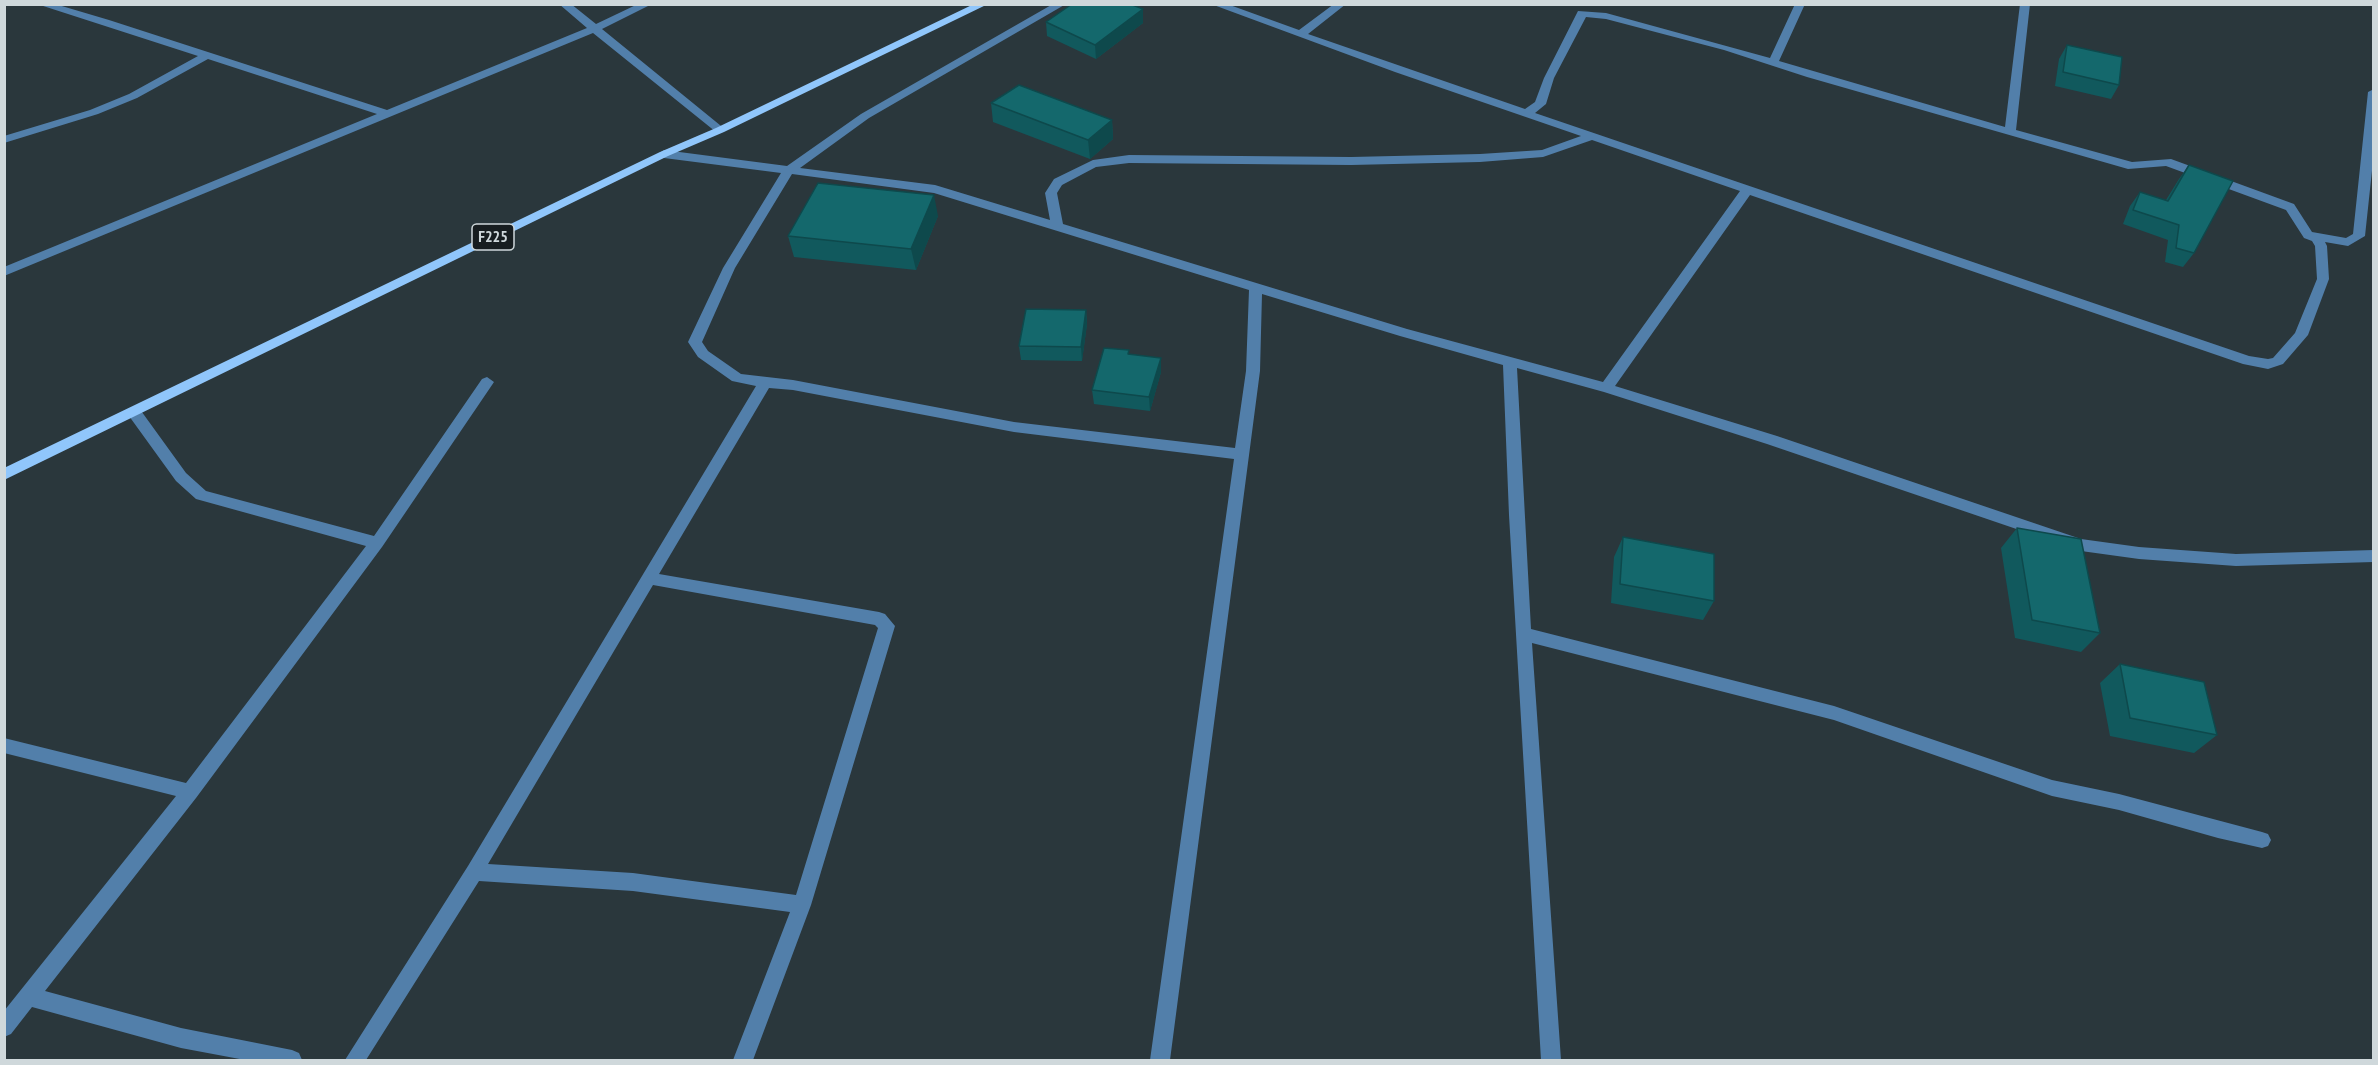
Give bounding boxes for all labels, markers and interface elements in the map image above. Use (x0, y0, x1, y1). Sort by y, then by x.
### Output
road number: F225 (472, 224, 514, 250)

